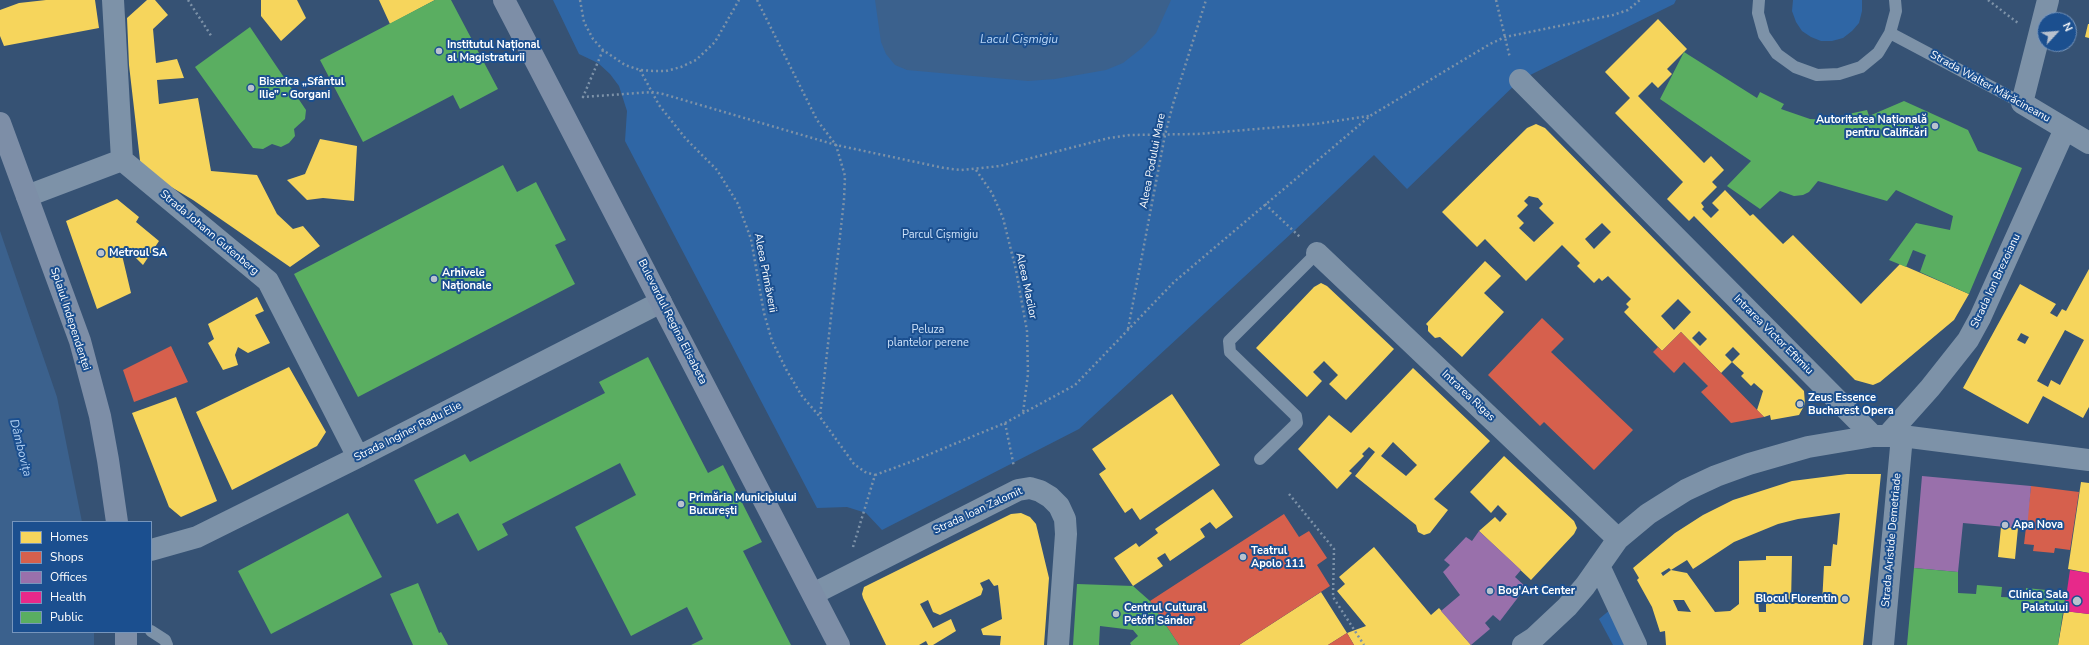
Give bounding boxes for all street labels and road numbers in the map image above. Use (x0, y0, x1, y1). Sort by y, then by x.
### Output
street label: Strada Walter Mărăcineanu (1928, 48, 2052, 126)
street label: Aleea Podului Mare (1137, 112, 1169, 210)
street label: Strada Johann Gutenberg (157, 188, 261, 278)
street label: Aleea Primăverii (751, 232, 779, 314)
street label: Strada Ion Brezoianu (1968, 232, 2024, 330)
street label: Aleea Macilor (1013, 252, 1039, 320)
street label: Bulevardul Regina Elisabeta (635, 257, 709, 387)
street label: Splaiul Independenței (47, 266, 93, 372)
street label: Intrarea Victor Eftimiu (1730, 292, 1816, 378)
street label: Intrarea Rigas (1438, 368, 1498, 424)
street label: Strada Inginer Radu Elie (352, 399, 464, 465)
street label: Strada Aristide Demetriade (1880, 473, 1904, 607)
street label: Strada Ioan Zalomit (931, 485, 1025, 537)

